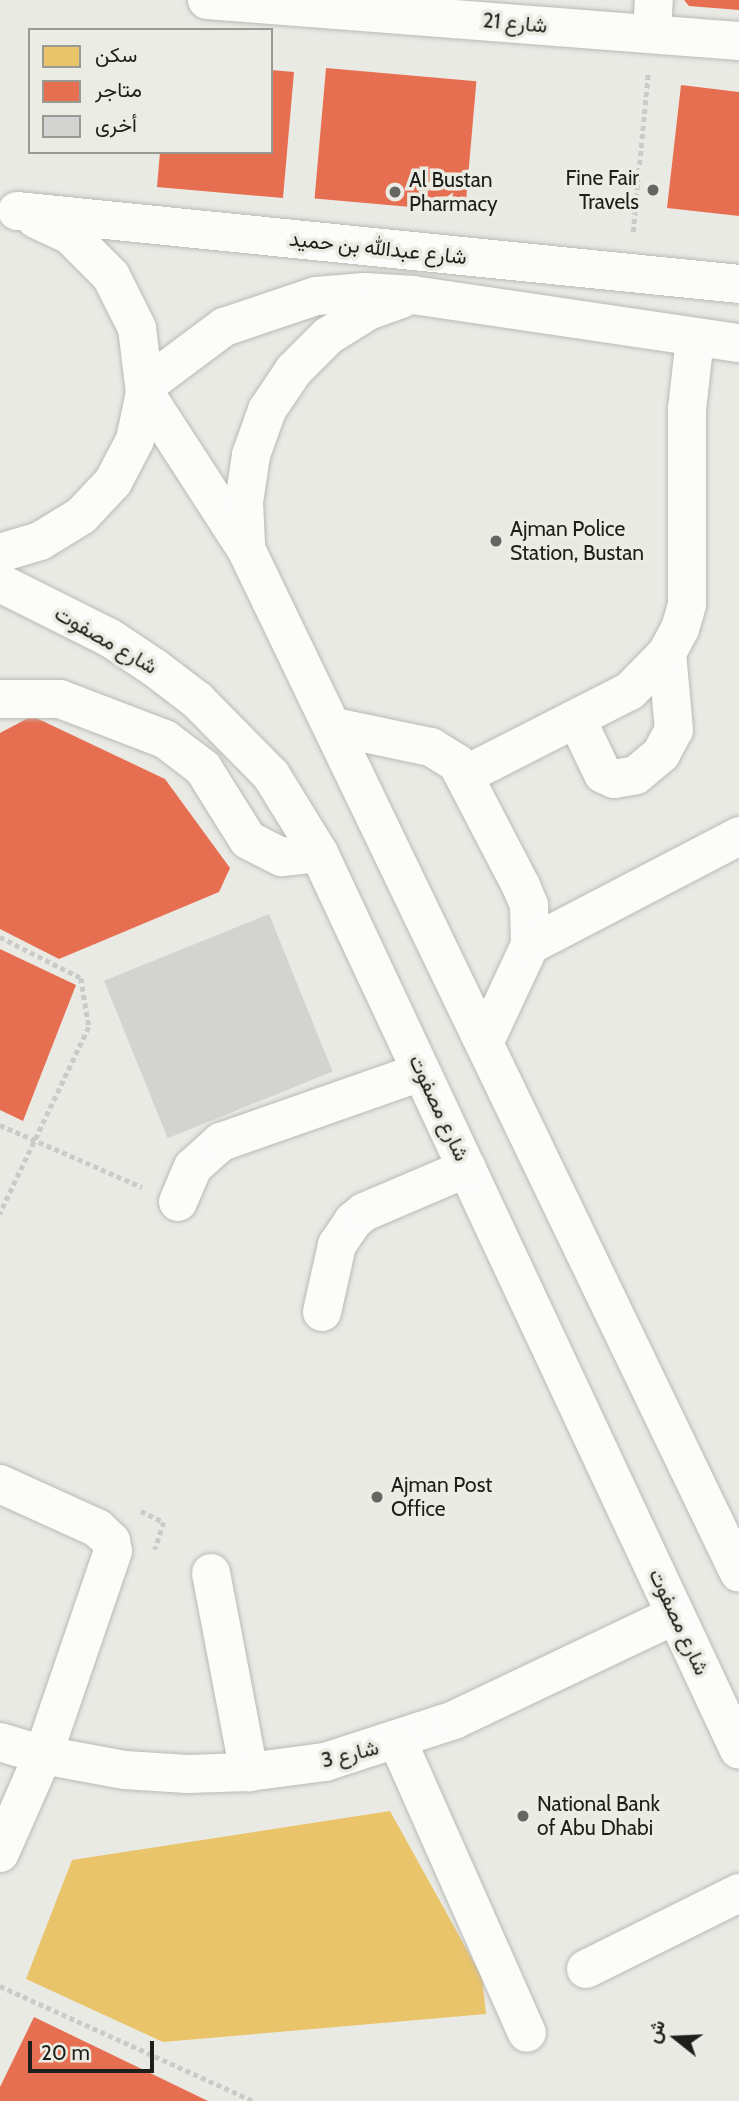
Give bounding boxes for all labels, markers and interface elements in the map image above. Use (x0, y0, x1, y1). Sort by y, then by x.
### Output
street label: شارع 21 (482, 8, 548, 38)
legend (28, 28, 273, 154)
text: سكن (95, 42, 137, 67)
text: متاجر (95, 77, 142, 102)
text: أخرى (95, 112, 137, 137)
place label: Fine Fair Travels (566, 165, 639, 215)
place label: Al Bustan Pharmacy (409, 167, 498, 217)
marker: Fine Fair Travels (645, 182, 661, 198)
marker: Al Bustan Pharmacy (387, 184, 403, 200)
street label: شارع عبدالله بن حميد (288, 226, 468, 270)
place label: Ajman Police Station, Bustan (510, 516, 644, 566)
marker: Ajman Police Station, Bustan (488, 533, 504, 549)
street label: شارع مصفوت (50, 600, 162, 680)
street label: شارع مصفوت (403, 1051, 475, 1165)
place label: Ajman Post Office (391, 1472, 492, 1522)
marker: Ajman Post Office (369, 1489, 385, 1505)
street label: شارع مصفوت (643, 1565, 715, 1679)
street label: شارع 3 (319, 1735, 381, 1773)
place label: National Bank of Abu Dhabi (537, 1791, 660, 1841)
marker: National Bank of Abu Dhabi (515, 1808, 531, 1824)
north arrow (641, 2003, 711, 2073)
text: ش (641, 2017, 670, 2046)
scale bar (32, 2028, 158, 2072)
text: 20 m (41, 2040, 90, 2065)

